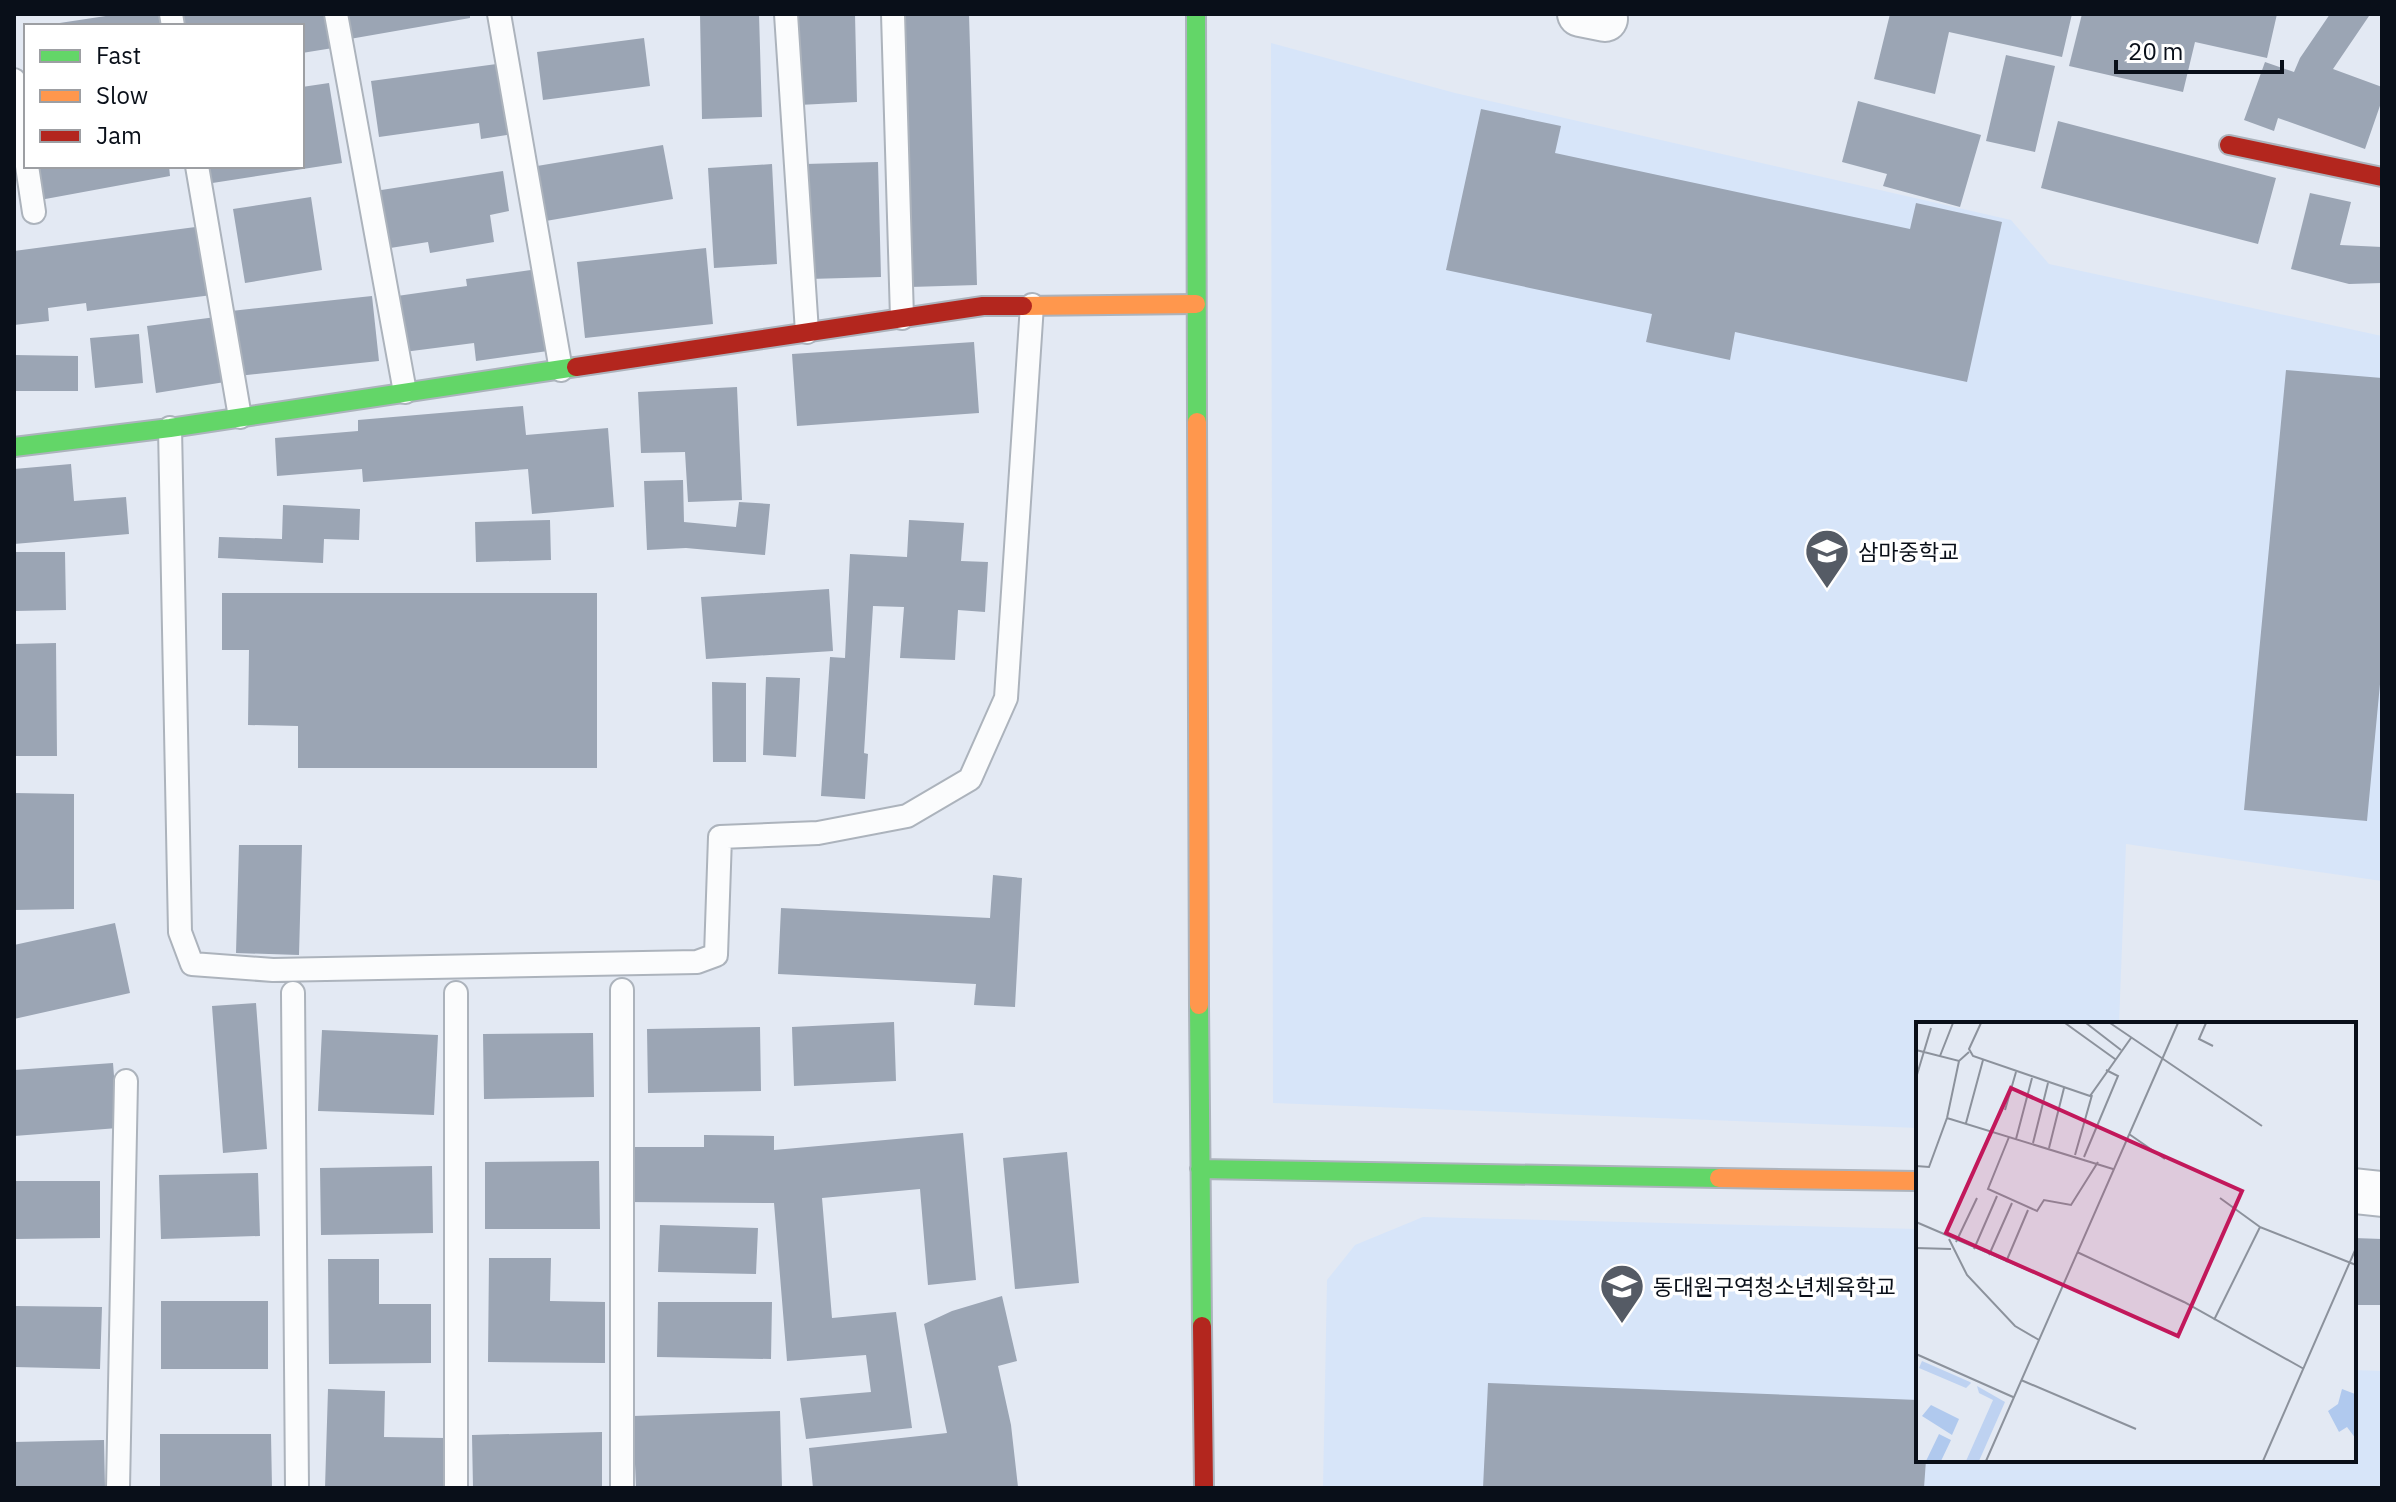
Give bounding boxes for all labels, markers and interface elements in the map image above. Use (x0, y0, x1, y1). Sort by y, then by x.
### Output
legend (24, 24, 304, 168)
scale bar (2116, 24, 2282, 74)
text: 20 m (2128, 35, 2183, 67)
text: Fast (96, 39, 141, 71)
text: Slow (96, 79, 148, 111)
text: Jam (96, 119, 142, 151)
school or university icon: 삼마중학교 (1803, 527, 1851, 590)
place label: 삼마중학교 (1858, 537, 1959, 566)
inset map (1916, 1022, 2356, 1462)
school or university icon: 동대원구역청소년체육학교 (1598, 1262, 1646, 1325)
place label: 동대원구역청소년체육학교 (1653, 1272, 1896, 1301)

